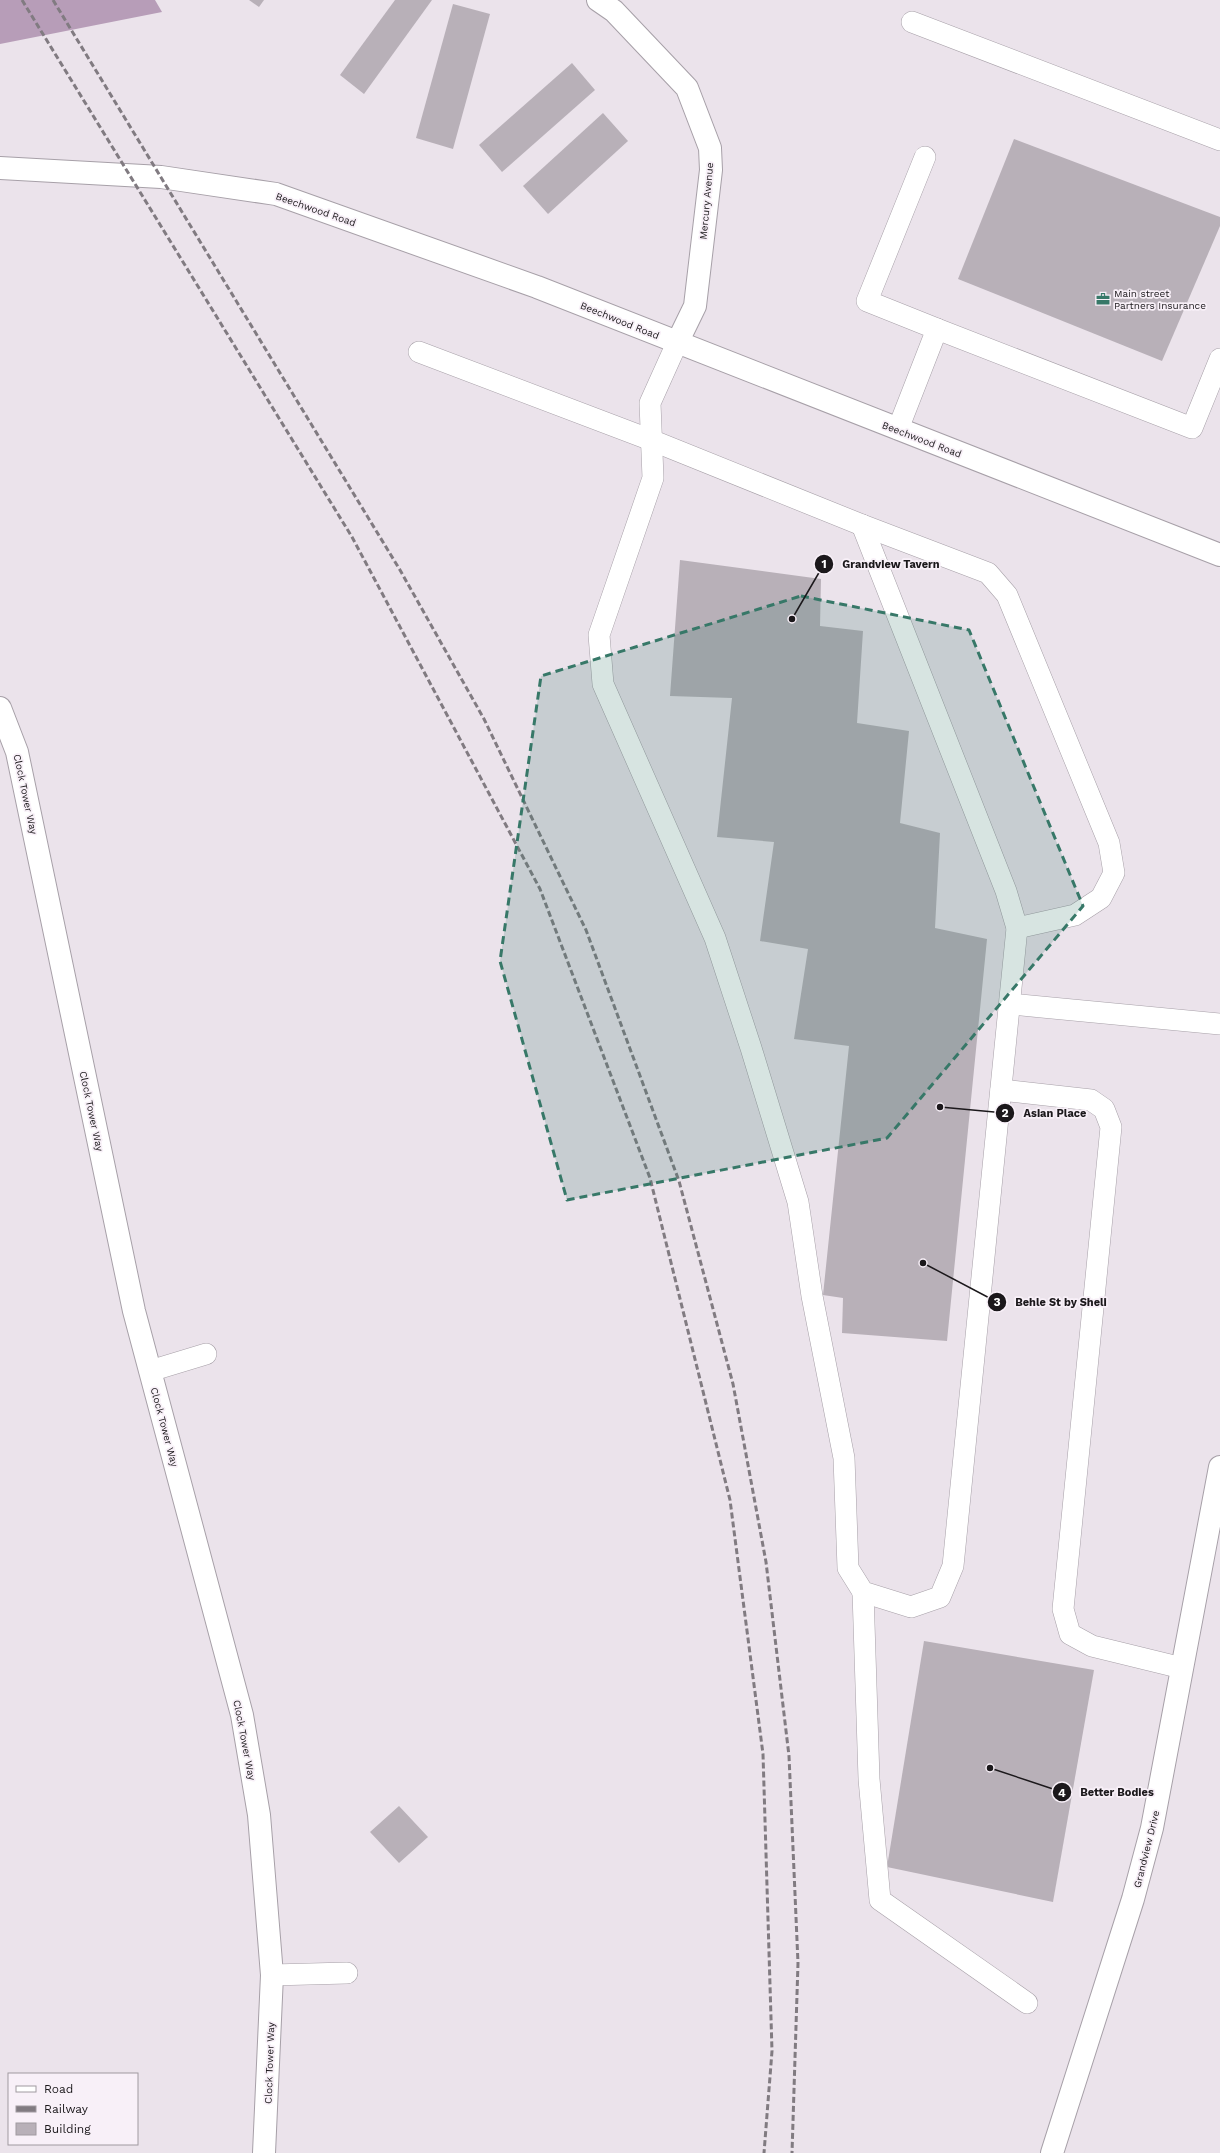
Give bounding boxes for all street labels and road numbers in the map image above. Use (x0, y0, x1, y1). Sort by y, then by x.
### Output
street label: Mercury Avenue (698, 162, 715, 240)
street label: Beechwood Road (274, 191, 357, 228)
street label: Beechwood Road (579, 300, 661, 341)
street label: Beechwood Road (881, 419, 963, 460)
street label: Clock Tower Way (12, 753, 40, 836)
street label: Clock Tower Way (78, 1070, 106, 1153)
street label: Clock Tower Way (149, 1386, 181, 1469)
street label: Clock Tower Way (231, 1699, 258, 1782)
street label: Grandview Drive (1132, 1809, 1161, 1889)
street label: Clock Tower Way (263, 2021, 276, 2104)

